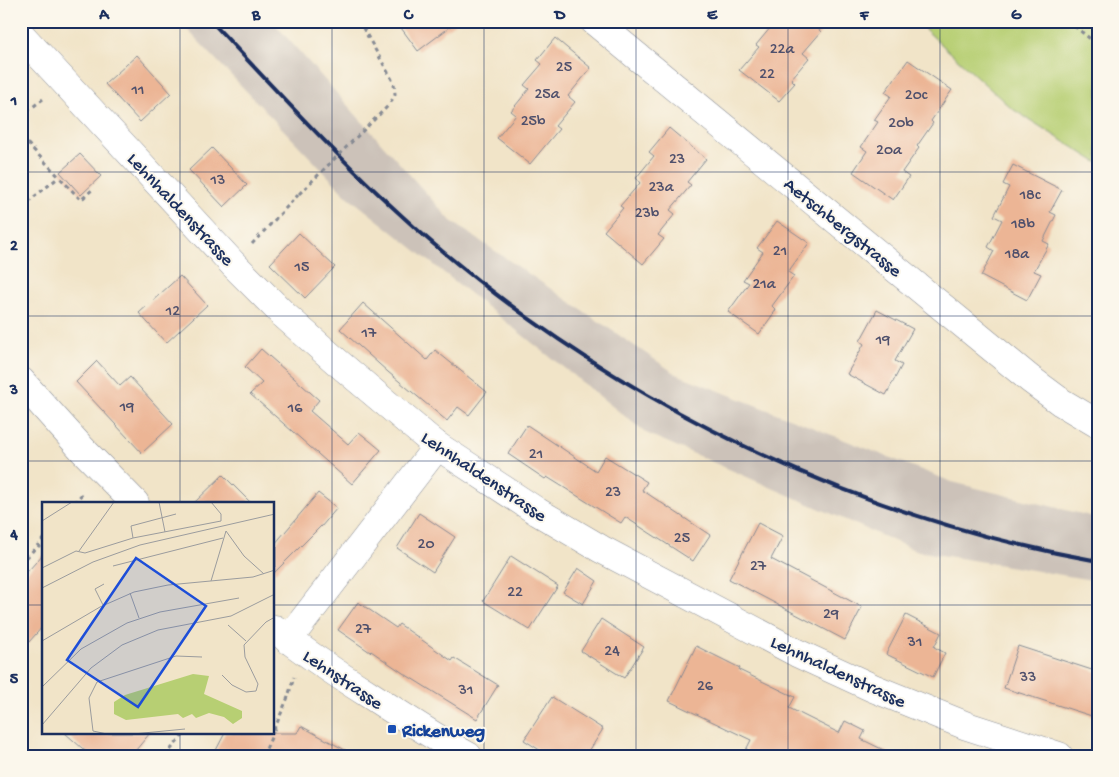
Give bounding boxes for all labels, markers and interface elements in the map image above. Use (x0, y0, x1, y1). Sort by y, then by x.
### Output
text: A (98, 7, 110, 26)
text: B (251, 7, 261, 26)
text: C (403, 7, 414, 26)
text: D (553, 7, 566, 26)
text: E (707, 7, 718, 26)
text: F (859, 7, 870, 26)
text: G (1011, 7, 1022, 26)
house number: 22a (770, 41, 795, 60)
house number: 25 (556, 59, 572, 78)
house number: 22 (759, 66, 775, 85)
house number: 11 (131, 82, 144, 101)
house number: 25a (534, 86, 561, 105)
house number: 20c (905, 87, 928, 106)
text: 1 (10, 93, 17, 112)
house number: 25b (521, 113, 546, 132)
house number: 20b (888, 115, 914, 134)
house number: 20a (876, 142, 903, 161)
street label: Lehnhaldenstrasse (121, 149, 238, 272)
house number: 23 (669, 151, 685, 170)
house number: 13 (210, 172, 225, 191)
street label: Aetschbergstrasse (778, 174, 906, 284)
house number: 23a (648, 179, 675, 198)
house number: 18c (1019, 187, 1041, 206)
house number: 23b (635, 205, 660, 224)
house number: 18b (1010, 216, 1035, 235)
text: 2 (10, 238, 18, 257)
house number: 21 (773, 243, 787, 262)
house number: 18a (1004, 246, 1030, 265)
house number: 15 (294, 259, 309, 278)
house number: 21a (752, 276, 777, 295)
house number: 12 (165, 303, 180, 322)
house number: 17 (361, 325, 377, 344)
house number: 19 (875, 332, 890, 351)
text: 3 (9, 382, 18, 401)
house number: 19 (119, 399, 134, 418)
house number: 16 (287, 400, 303, 419)
street label: Lehnhaldenstrasse (416, 427, 550, 529)
house number: 21 (529, 446, 543, 465)
house number: 23 (605, 484, 621, 503)
inset map (42, 502, 275, 734)
text: 4 (9, 527, 18, 546)
house number: 25 (674, 530, 690, 549)
house number: 20 (418, 536, 434, 555)
house number: 27 (750, 558, 767, 577)
house number: 22 (507, 584, 523, 603)
house number: 29 (823, 606, 839, 625)
house number: 27 (355, 621, 372, 640)
street label: Lehnhaldenstrasse (766, 632, 909, 715)
house number: 31 (907, 634, 922, 653)
house number: 24 (604, 643, 620, 662)
street label: Lehnstrasse (298, 646, 387, 716)
house number: 33 (1019, 669, 1036, 688)
text: 5 (10, 671, 19, 690)
house number: 26 (697, 678, 714, 697)
house number: 31 (458, 682, 473, 701)
place label: Rickenweg (401, 721, 485, 744)
marker: Rickenweg (386, 723, 398, 735)

